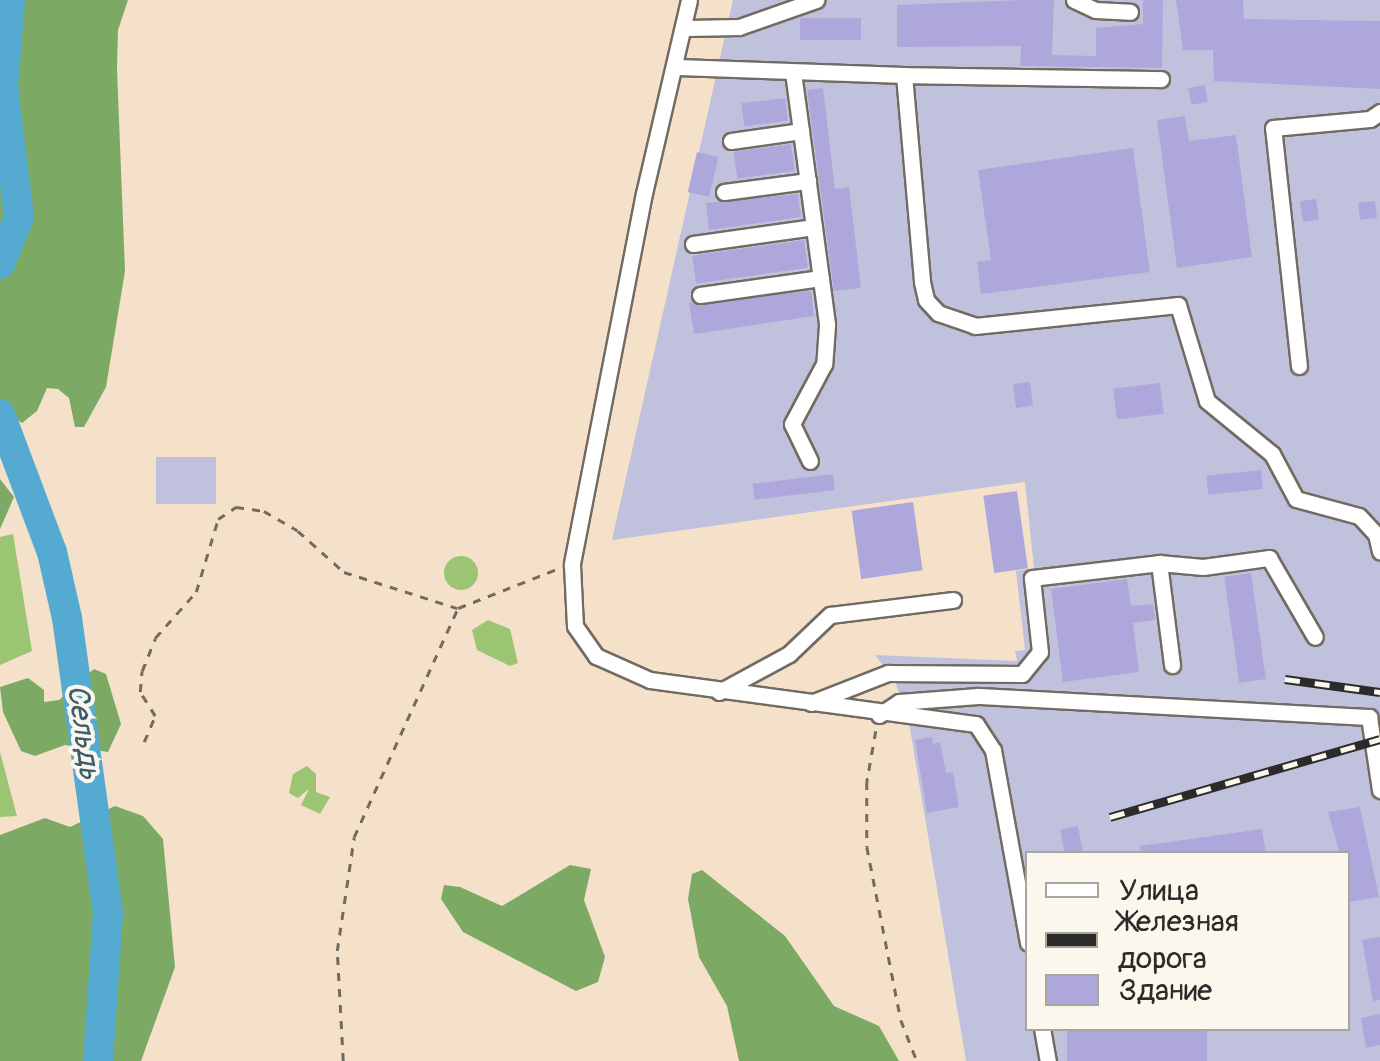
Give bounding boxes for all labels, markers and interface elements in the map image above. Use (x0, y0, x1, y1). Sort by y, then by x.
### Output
water label: Сельдь (59, 683, 107, 781)
legend (1025, 851, 1350, 1031)
text: Улица (1119, 872, 1199, 909)
text: Железная дорога (1118, 903, 1239, 977)
text: Здание (1119, 972, 1212, 1009)

